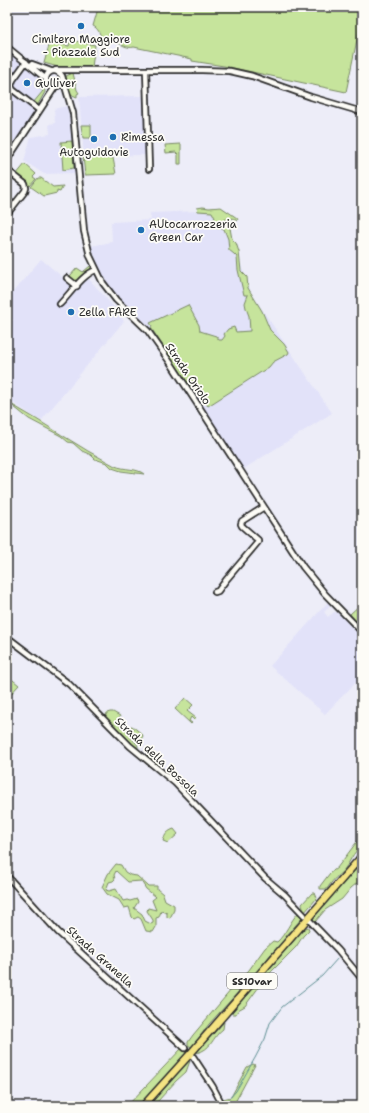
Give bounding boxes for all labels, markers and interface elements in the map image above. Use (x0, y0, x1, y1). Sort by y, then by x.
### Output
marker: Cimitero Maggiore - Piazzale Sud (76, 21, 86, 31)
place label: Cimitero Maggiore - Piazzale Sud (32, 32, 130, 60)
place label: Gulliver (35, 76, 76, 91)
marker: Gulliver (22, 78, 32, 88)
place label: Rimessa (121, 130, 164, 145)
marker: Rimessa (108, 132, 118, 142)
marker: Autoguidovie (89, 134, 99, 144)
place label: Autoguidovie (59, 145, 129, 160)
place label: AUtocarrozzeria Green Car (149, 217, 237, 245)
marker: AUtocarrozzeria Green Car (136, 225, 146, 235)
place label: Zella FARE (79, 305, 137, 320)
marker: Zella FARE (66, 307, 76, 317)
street label: Strada Oriolo (162, 340, 214, 408)
street label: Strada della Bossola (112, 714, 202, 800)
street label: Strada Granella (63, 923, 137, 991)
road number: SS10var (227, 973, 277, 989)

